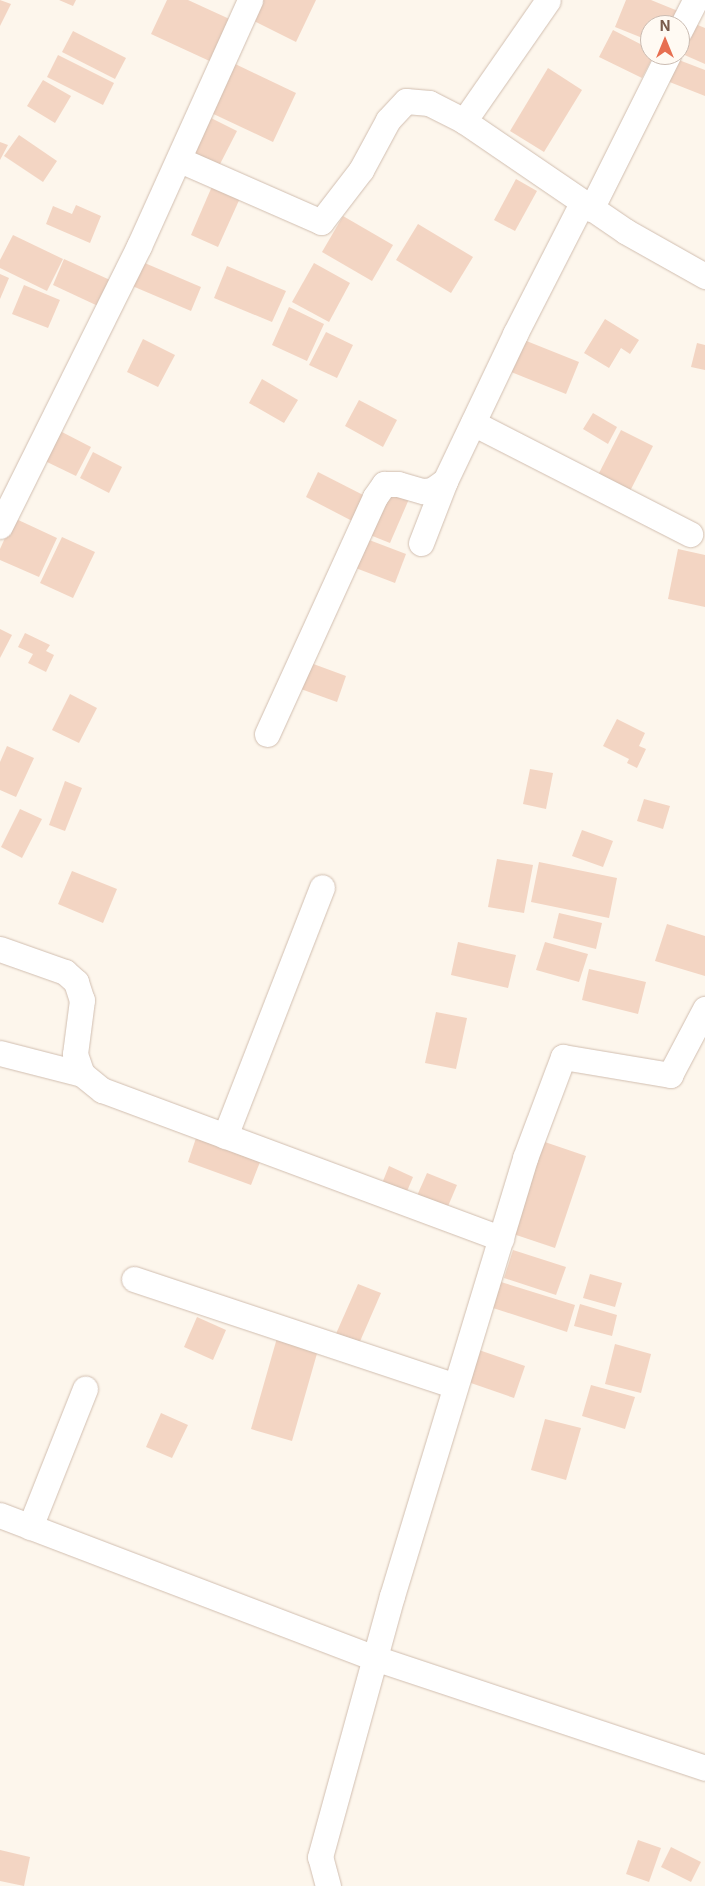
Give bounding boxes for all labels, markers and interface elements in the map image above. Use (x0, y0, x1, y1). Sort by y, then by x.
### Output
north arrow (640, 15, 690, 65)
text: N (660, 17, 670, 34)

